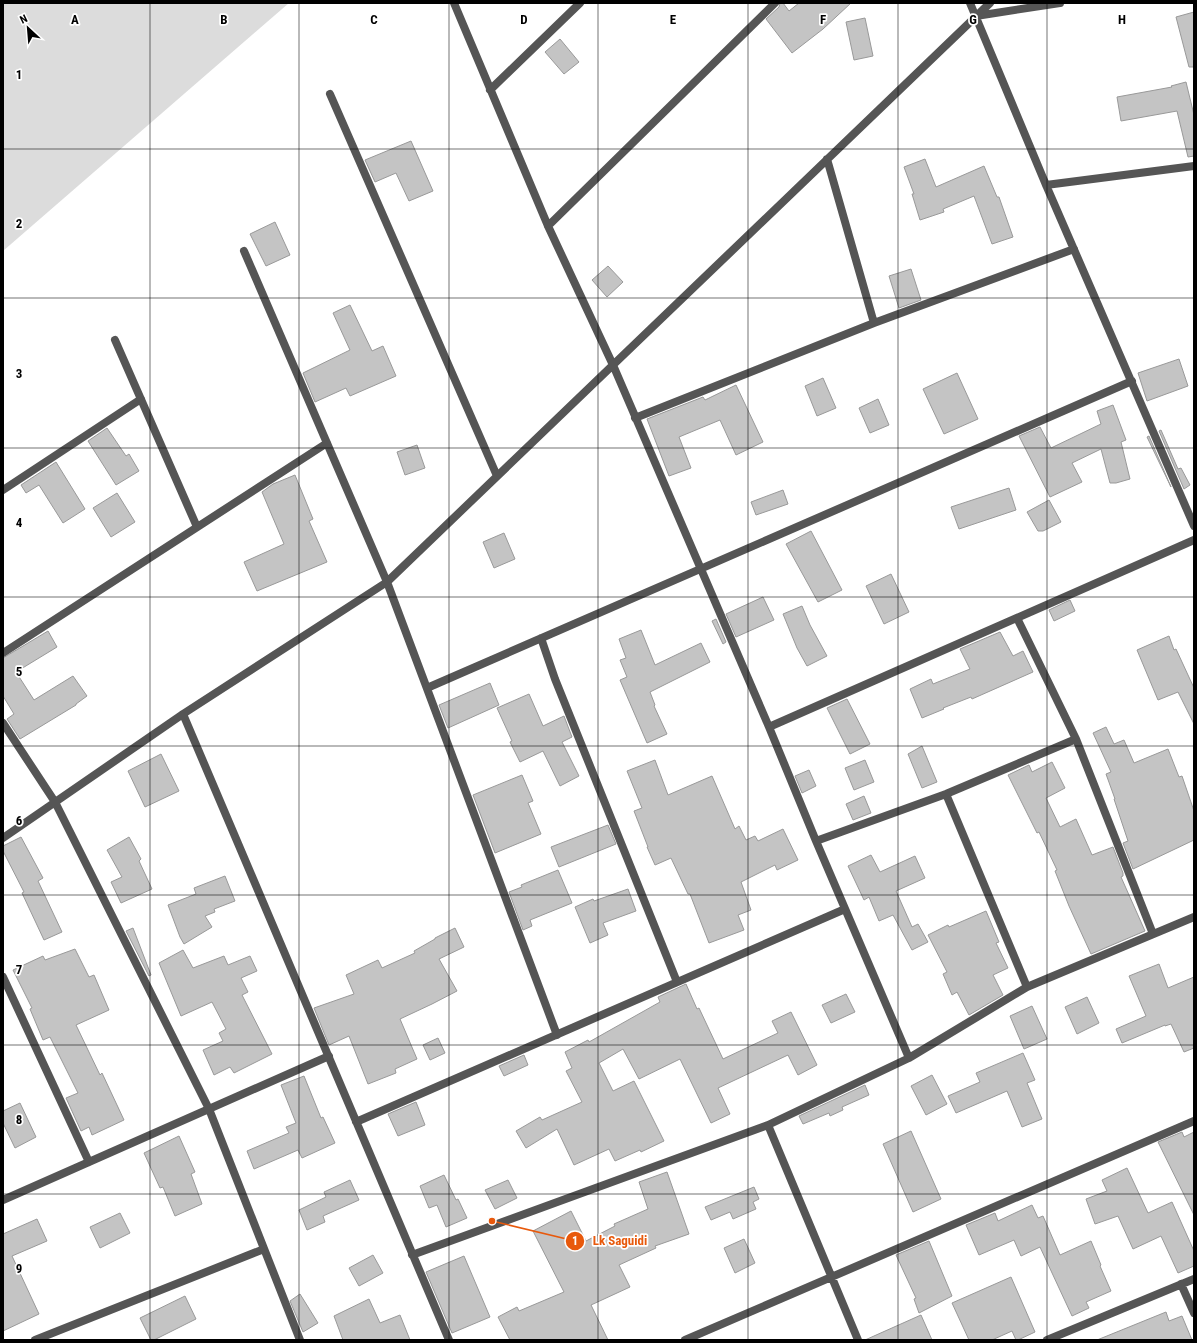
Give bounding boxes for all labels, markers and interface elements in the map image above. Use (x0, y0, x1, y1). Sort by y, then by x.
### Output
north arrow (8, 8, 48, 48)
text: N (18, 12, 30, 27)
text: A (71, 12, 79, 27)
text: B (220, 12, 228, 27)
text: C (370, 12, 378, 27)
text: D (520, 12, 528, 27)
text: E (670, 12, 677, 27)
text: F (820, 12, 826, 27)
text: G (969, 12, 977, 27)
text: H (1118, 12, 1126, 27)
text: 1 (16, 67, 22, 82)
text: 2 (16, 216, 23, 231)
text: 3 (16, 366, 22, 381)
text: 4 (16, 515, 23, 530)
text: 5 (16, 664, 23, 679)
text: 6 (16, 813, 23, 828)
text: 7 (16, 962, 23, 977)
text: 8 (16, 1112, 22, 1127)
callout: Lk Saguidi (565, 1228, 655, 1253)
text: Lk Saguidi (593, 1233, 647, 1248)
text: 1 (572, 1234, 578, 1248)
text: 9 (16, 1261, 22, 1276)

